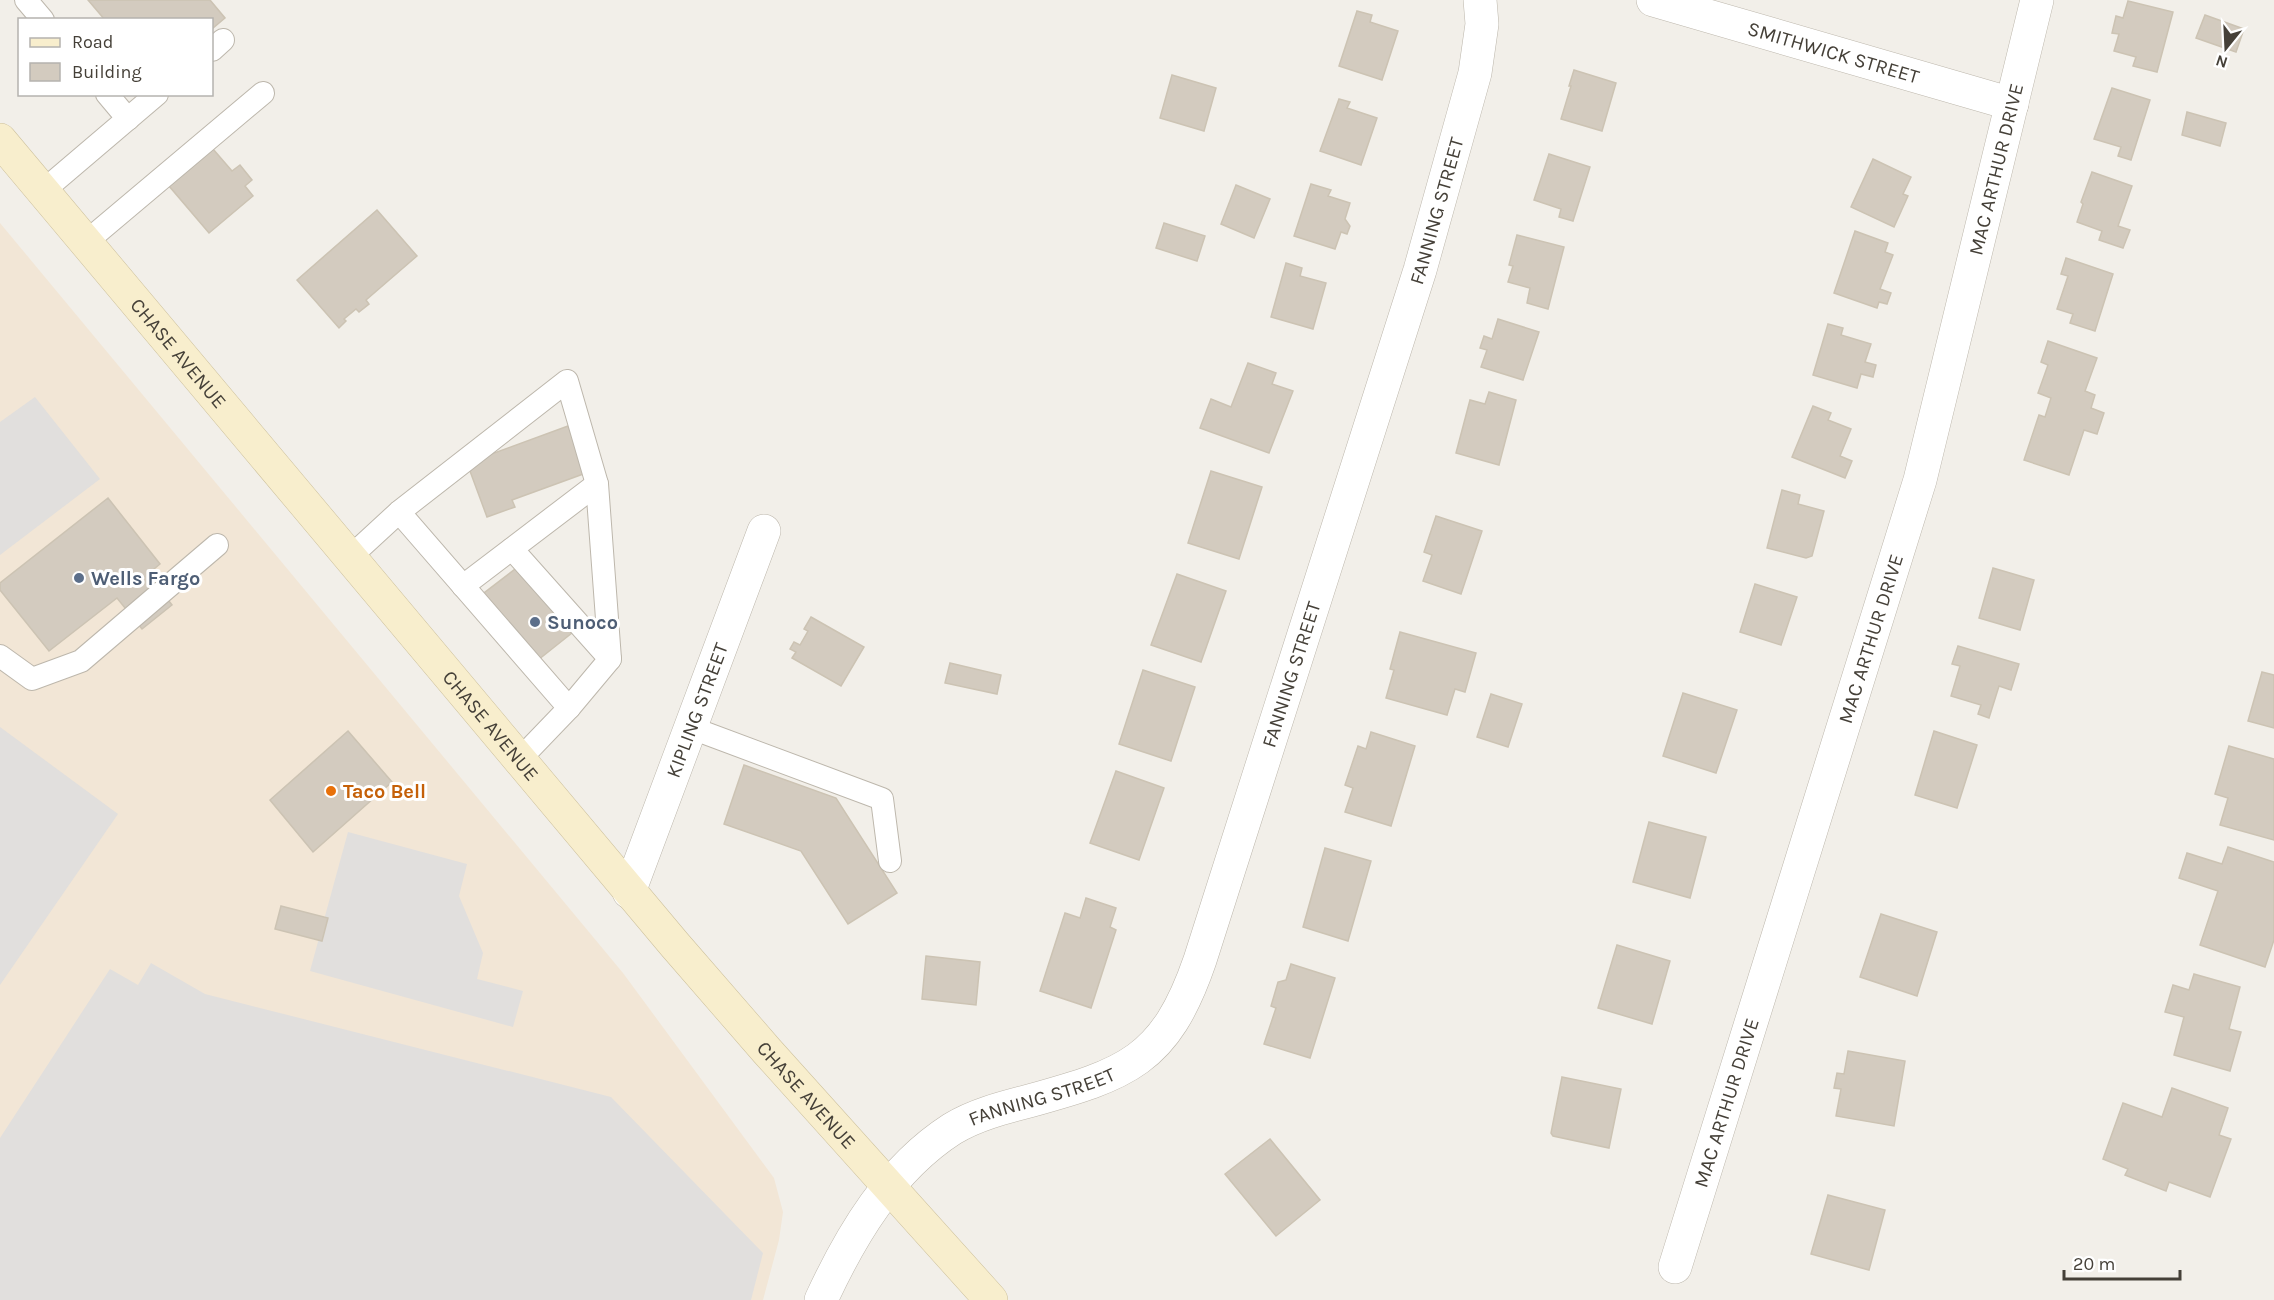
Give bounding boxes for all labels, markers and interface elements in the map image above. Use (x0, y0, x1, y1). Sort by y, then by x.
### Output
street label: SMITHWICK STREET (1745, 17, 1922, 88)
legend (18, 18, 213, 96)
north arrow (2196, 18, 2256, 78)
text: Road (72, 31, 113, 53)
text: N (2213, 51, 2230, 73)
text: Building (72, 61, 142, 83)
street label: MAC ARTHUR DRIVE (1964, 81, 2028, 258)
street label: FANNING STREET (1405, 135, 1468, 287)
street label: CHASE AVENUE (126, 293, 231, 413)
street label: MAC ARTHUR DRIVE (1833, 551, 1908, 726)
place label: Wells Fargo (91, 567, 200, 590)
marker: Wells Fargo (72, 571, 86, 585)
street label: FANNING STREET (1257, 599, 1325, 750)
place label: Sunoco (547, 611, 618, 634)
marker: Sunoco (528, 615, 542, 629)
street label: KIPLING STREET (661, 640, 733, 781)
street label: CHASE AVENUE (438, 666, 544, 785)
place label: Taco Bell (343, 780, 426, 803)
marker: Taco Bell (324, 784, 338, 798)
street label: MAC ARTHUR DRIVE (1689, 1015, 1763, 1190)
street label: CHASE AVENUE (752, 1036, 861, 1153)
street label: FANNING STREET (965, 1062, 1119, 1130)
scale bar (2064, 1243, 2180, 1281)
text: 20 m (2073, 1253, 2115, 1275)

